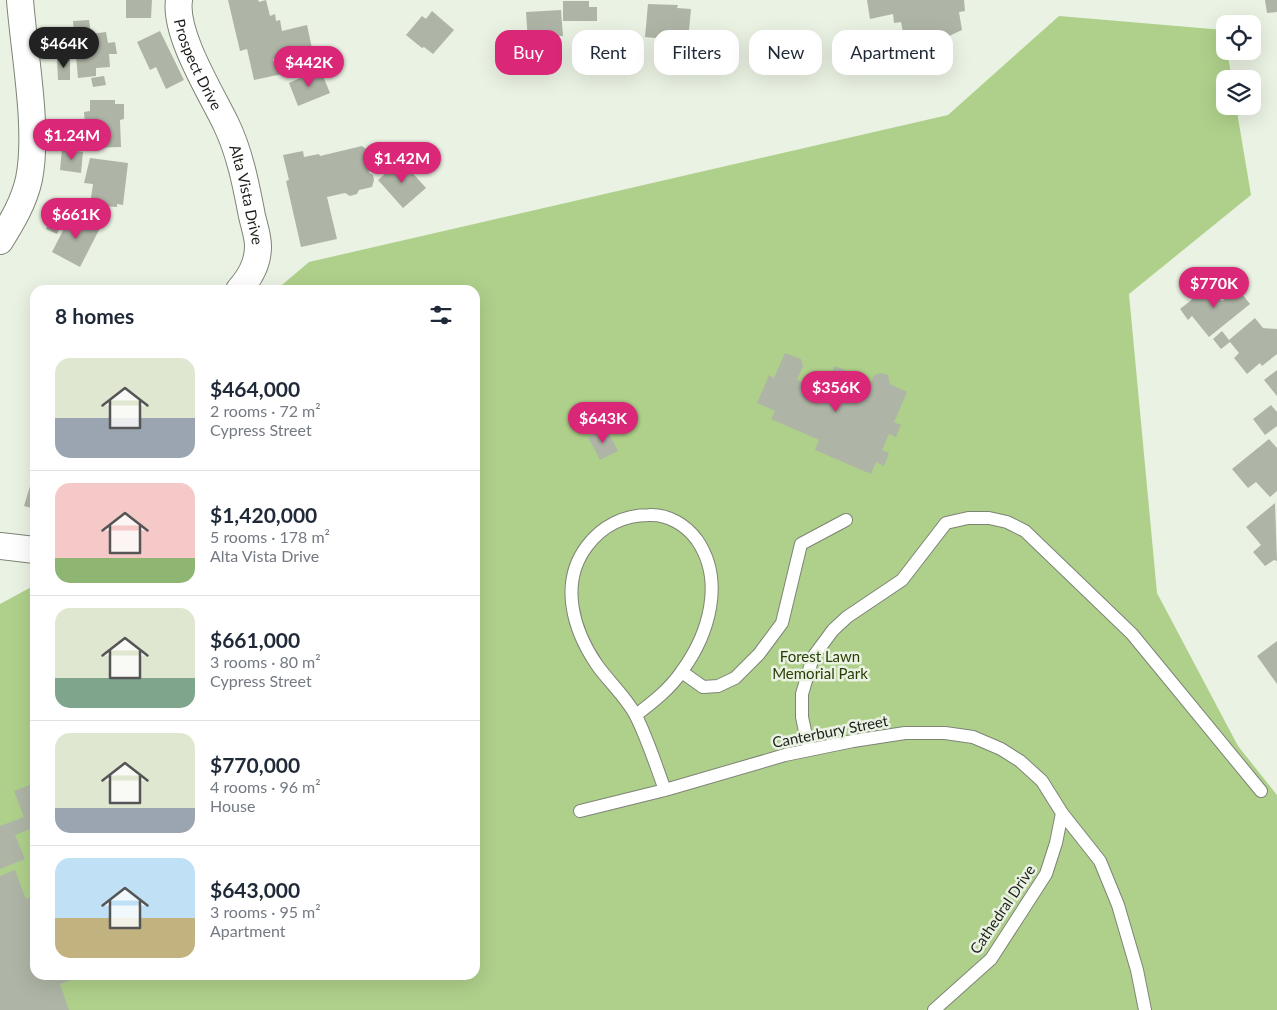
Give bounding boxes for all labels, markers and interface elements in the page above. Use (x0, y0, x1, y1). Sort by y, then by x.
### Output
map controls (1216, 15, 1261, 115)
button: locate (1216, 15, 1261, 60)
street label: Prospect Drive (171, 17, 226, 113)
pin: $464K (29, 27, 99, 69)
chip: Buy (495, 30, 562, 75)
chip: Rent (572, 30, 644, 75)
chip: Filters (654, 30, 739, 75)
chip: New (749, 30, 822, 75)
chip: Apartment (832, 30, 953, 75)
text: $464K (40, 33, 88, 52)
pin: $442K (274, 46, 344, 88)
text: $442K (285, 52, 333, 71)
button: layers (1216, 70, 1261, 115)
pin: $1.24M (31, 119, 113, 161)
text: $1.24M (44, 125, 100, 144)
street label: Alta Vista Drive (226, 142, 267, 246)
pin: $1.42M (361, 142, 443, 184)
text: $1.42M (374, 148, 430, 167)
pin: $661K (41, 198, 111, 240)
text: $661K (52, 204, 100, 223)
pin: $770K (1179, 266, 1249, 309)
text: $770K (1190, 273, 1238, 292)
icon: filters (427, 301, 455, 329)
text: 8 homes (55, 303, 134, 328)
pin: $356K (801, 370, 871, 413)
text: $464,000 (210, 376, 300, 401)
text: $356K (812, 377, 860, 396)
icon: home (95, 378, 155, 438)
text: 2 rooms · 72 m² (210, 401, 321, 420)
pin: $643K (568, 402, 638, 444)
text: $643K (579, 408, 627, 427)
text: Cypress Street (210, 420, 312, 439)
text: $1,420,000 (210, 502, 317, 527)
icon: home (95, 503, 155, 563)
text: 5 rooms · 178 m² (210, 527, 330, 546)
text: Alta Vista Drive (210, 546, 319, 565)
text: $661,000 (210, 627, 300, 652)
icon: home (95, 628, 155, 688)
park label: Forest Lawn Memorial Park (772, 647, 868, 682)
text: 3 rooms · 80 m² (210, 652, 321, 671)
text: Cypress Street (210, 671, 312, 690)
street label: Canterbury Street (771, 711, 890, 751)
text: $770,000 (210, 752, 300, 777)
icon: home (95, 753, 155, 813)
text: 4 rooms · 96 m² (210, 777, 321, 796)
text: House (210, 796, 255, 815)
street label: Cathedral Drive (966, 861, 1038, 957)
text: $643,000 (210, 877, 300, 902)
icon: home (95, 878, 155, 938)
text: 3 rooms · 95 m² (210, 902, 321, 921)
text: Apartment (210, 921, 285, 940)

